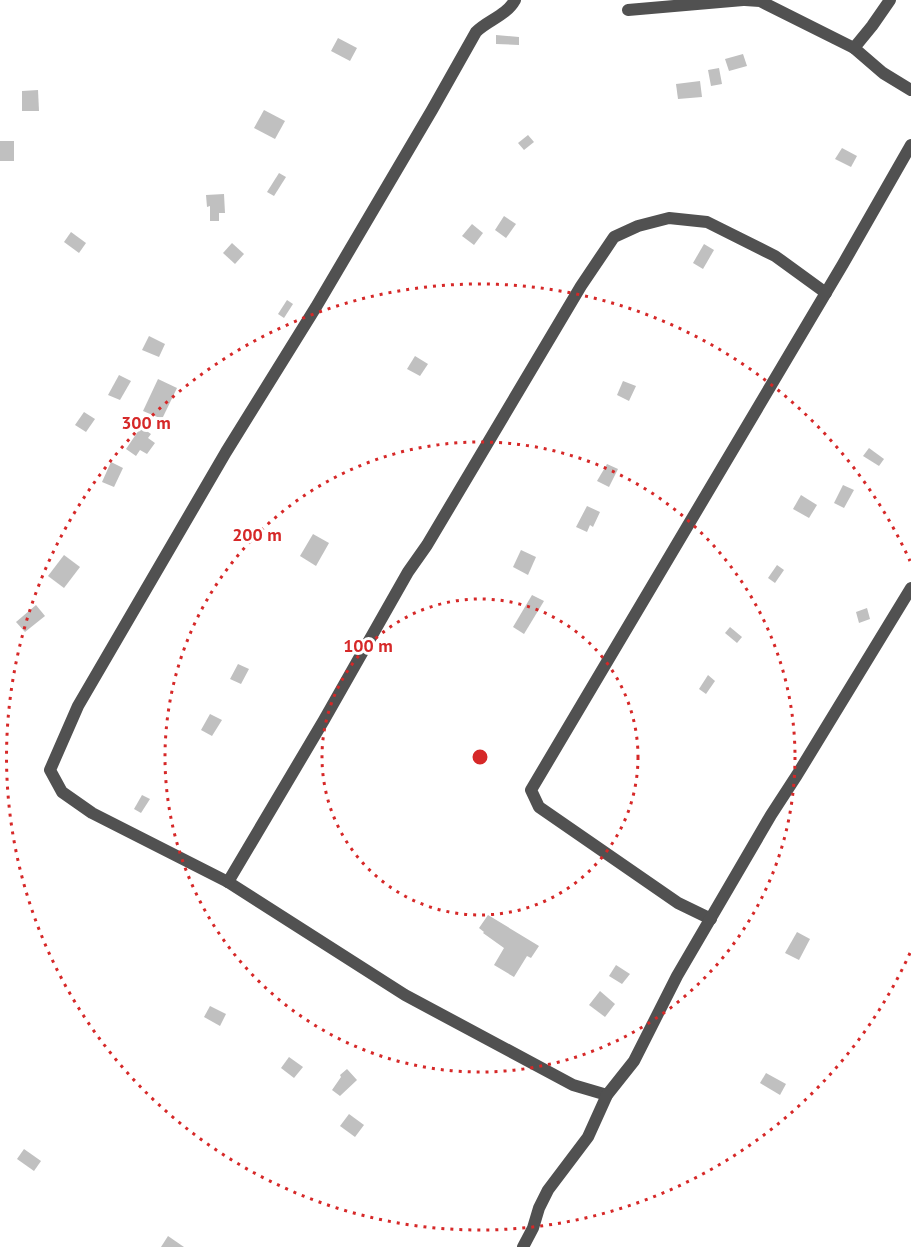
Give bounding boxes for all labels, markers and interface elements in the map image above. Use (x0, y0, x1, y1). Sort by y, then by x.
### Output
text: 300 m (121, 411, 171, 434)
text: 200 m (232, 523, 282, 546)
text: 100 m (343, 634, 393, 657)
centre of rings (470, 747, 490, 767)

